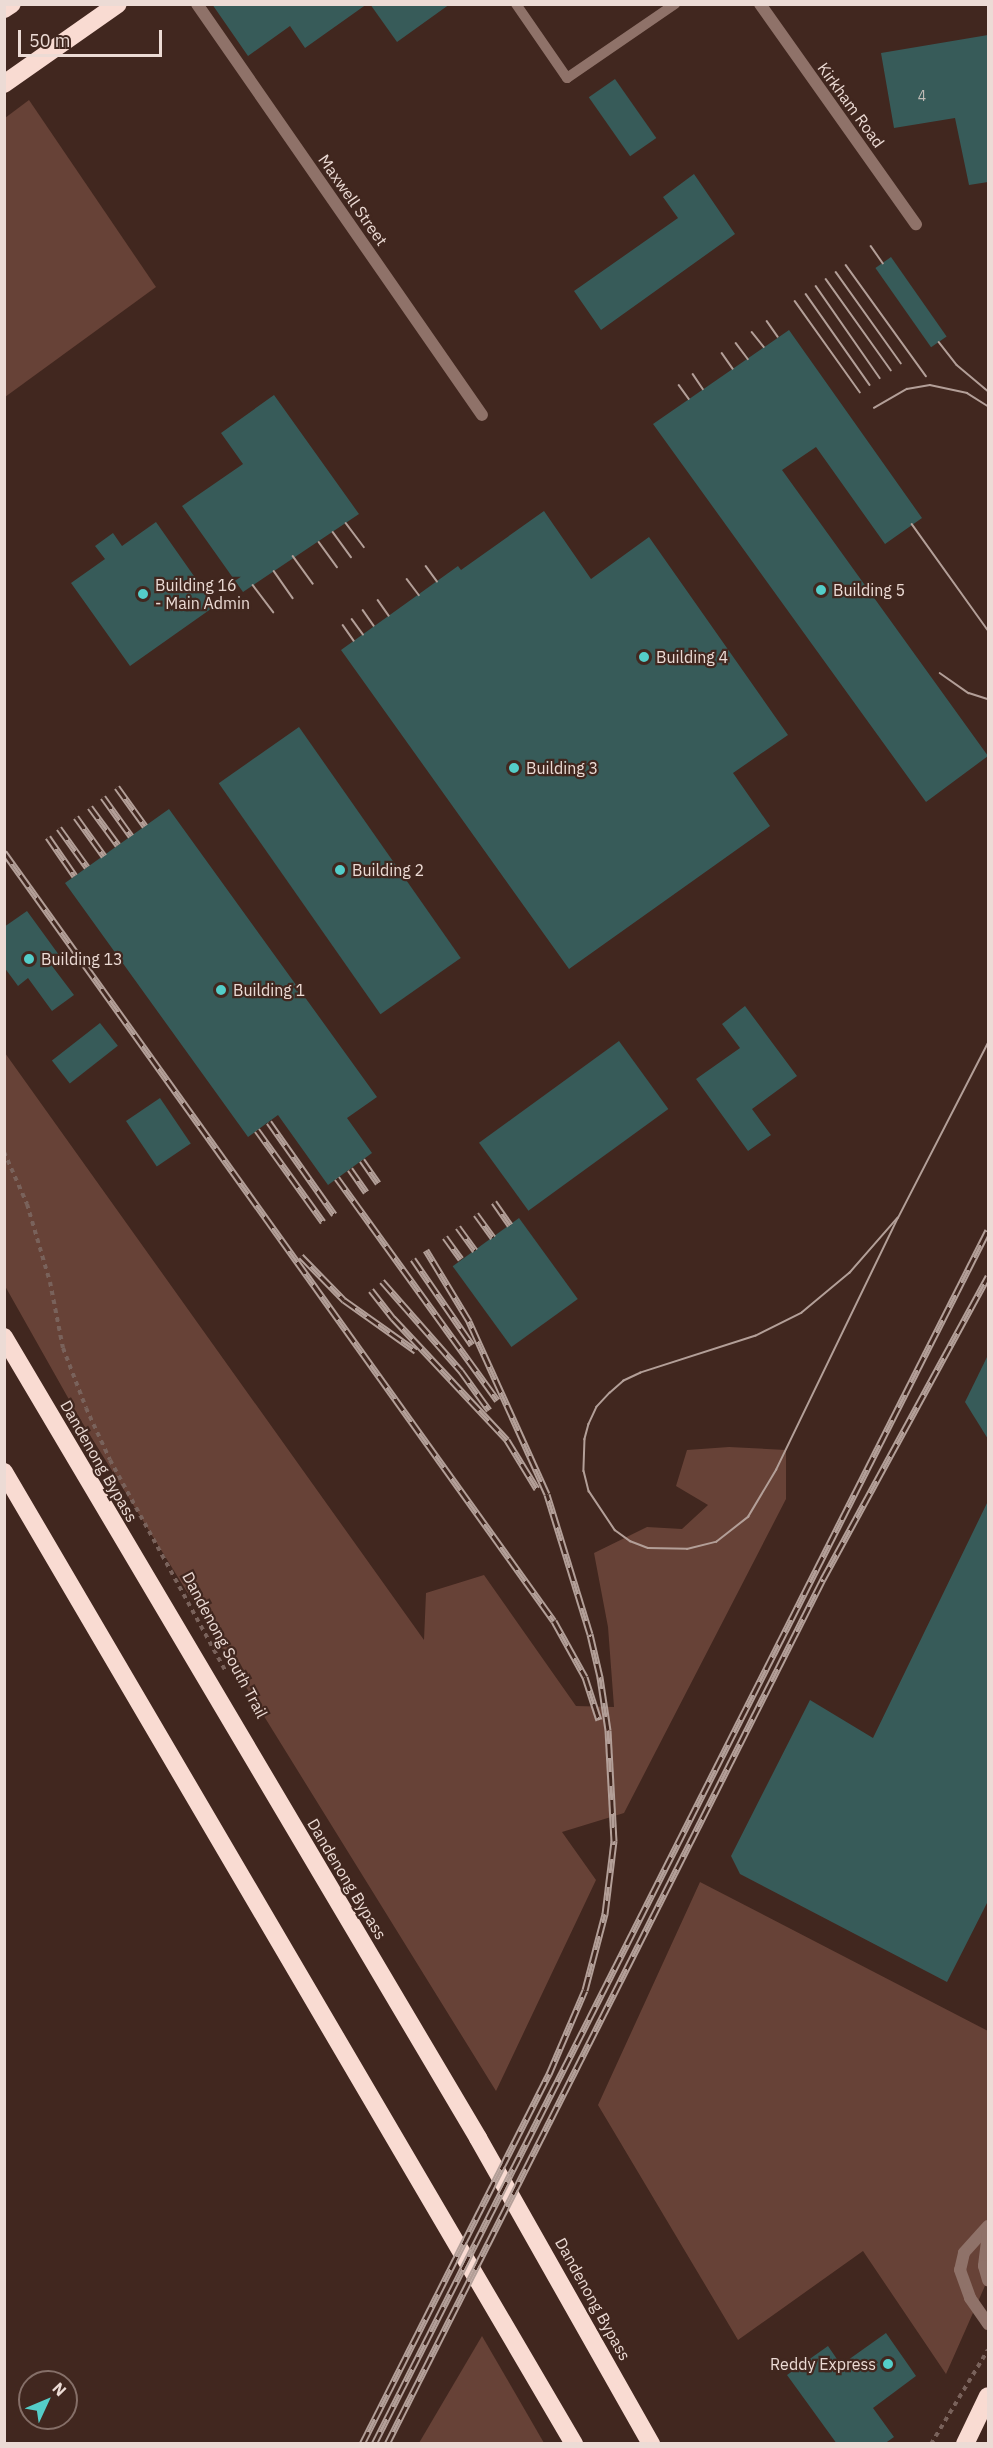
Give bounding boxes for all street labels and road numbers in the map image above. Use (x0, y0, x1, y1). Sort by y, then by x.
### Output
street label: Kirkham Road (814, 59, 888, 151)
street label: Maxwell Street (314, 151, 392, 249)
street label: Dandenong Bypass (56, 1397, 142, 1525)
street label: Dandenong South Trail (178, 1569, 272, 1721)
street label: Dandenong Bypass (303, 1815, 391, 1943)
street label: Dandenong Bypass (551, 2234, 635, 2364)

